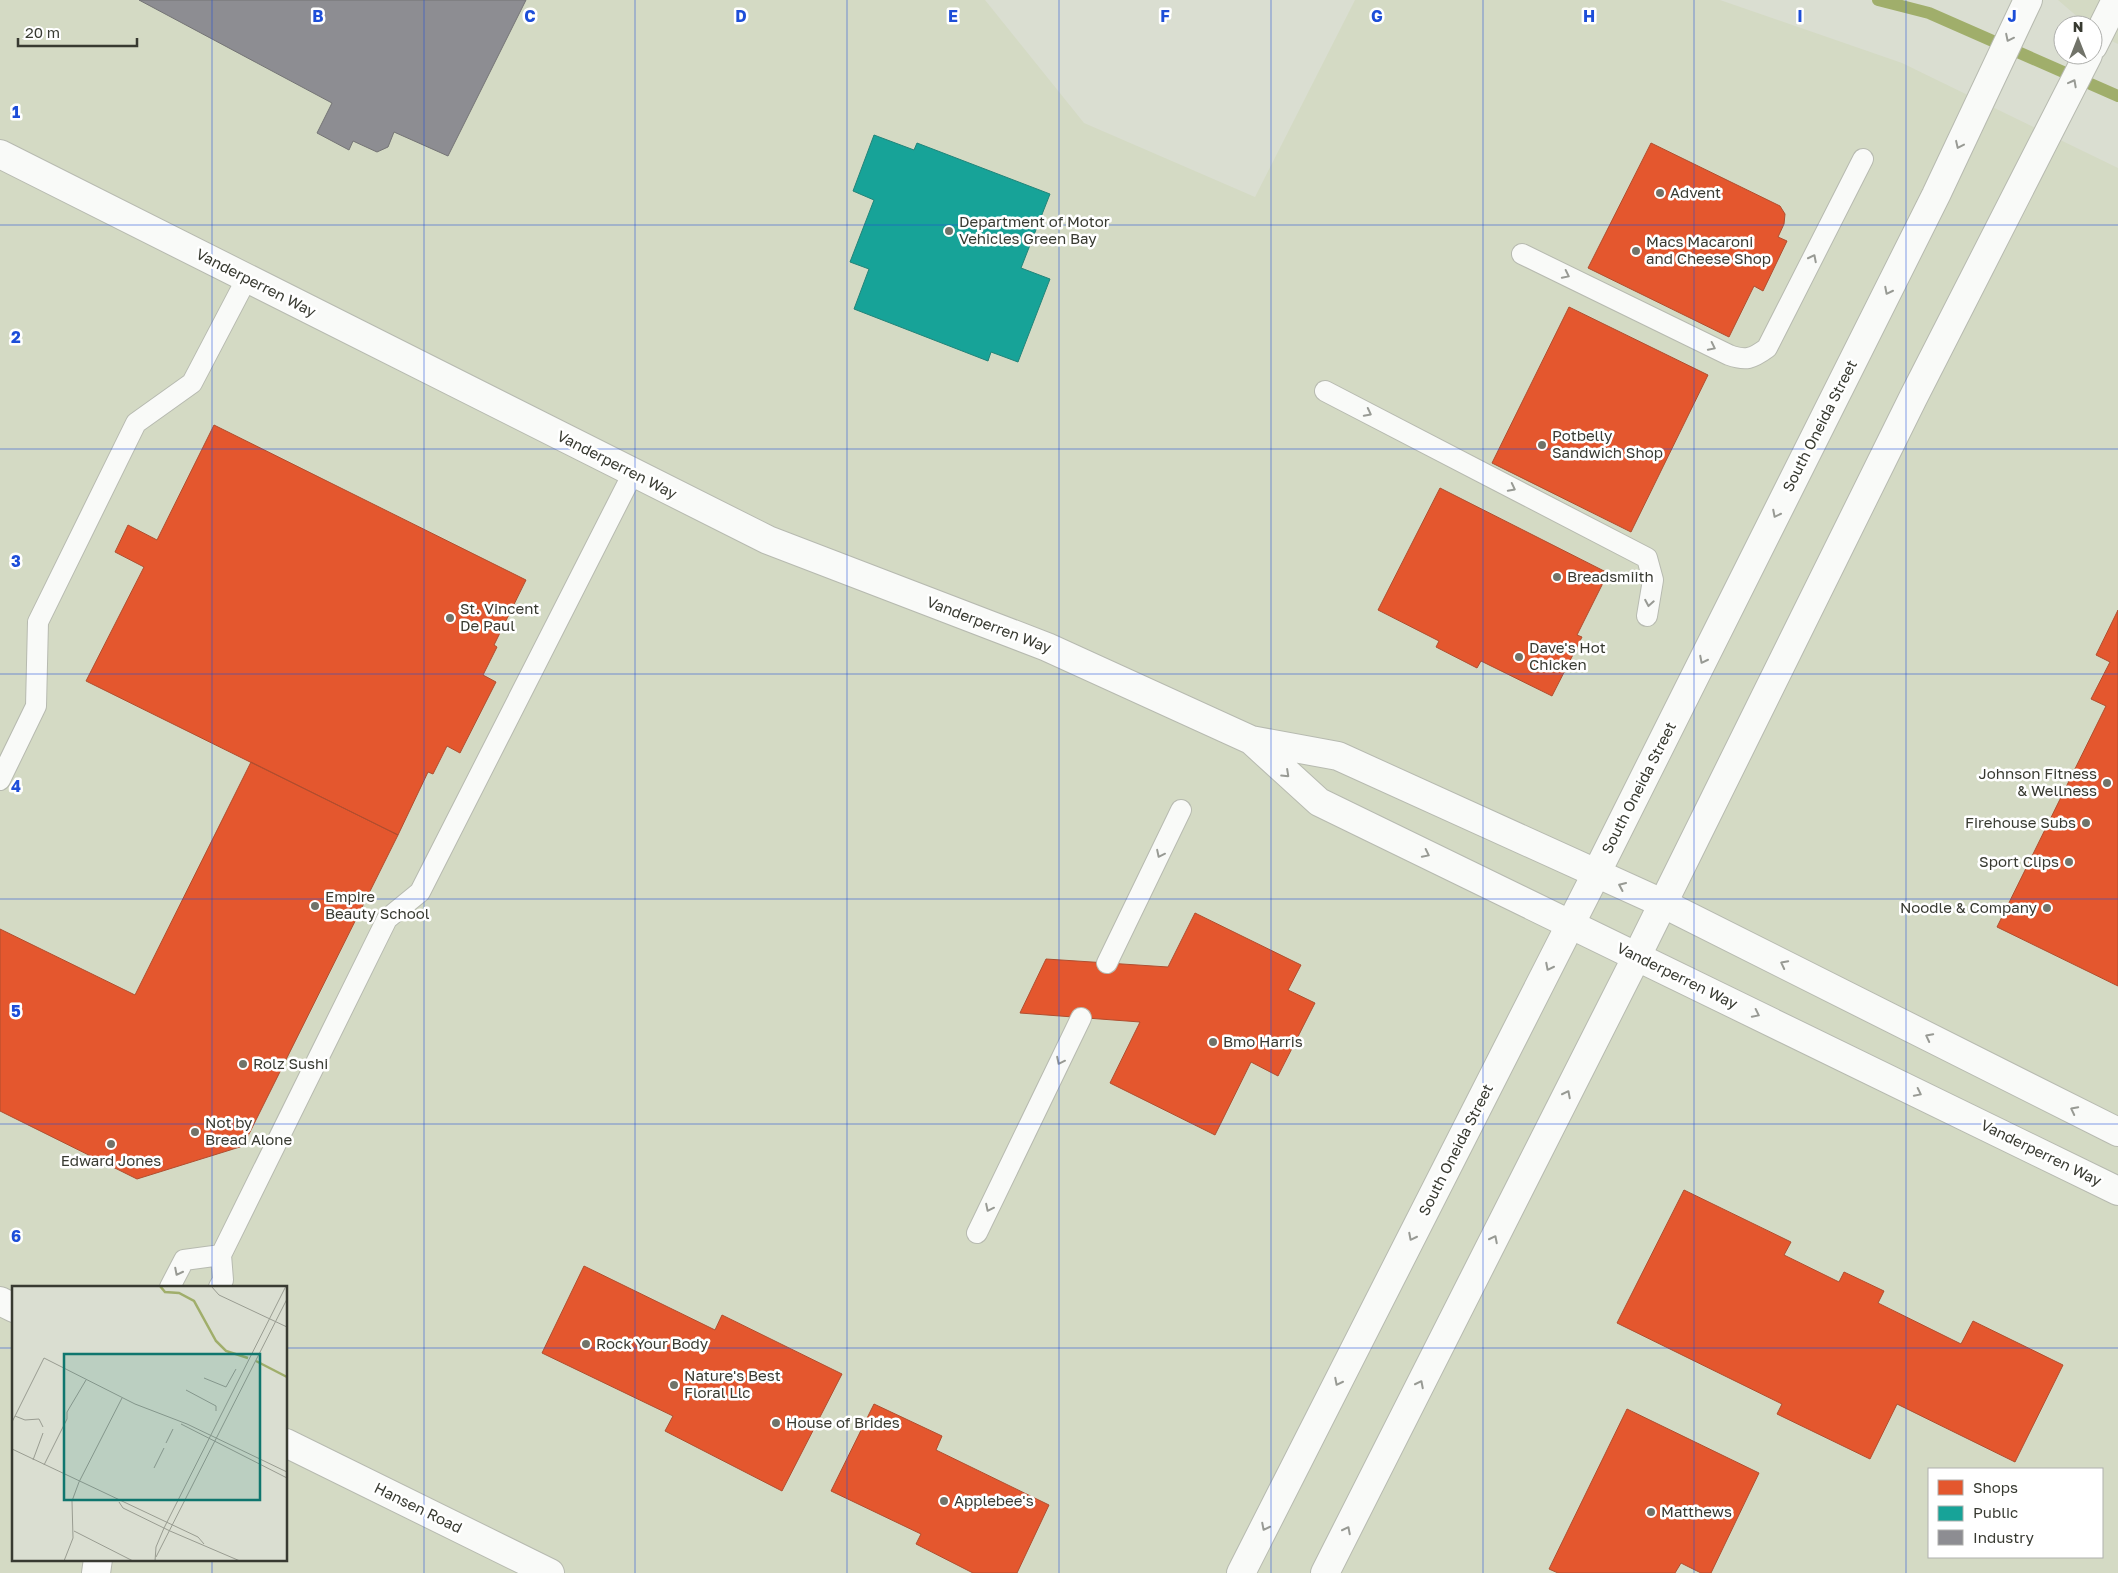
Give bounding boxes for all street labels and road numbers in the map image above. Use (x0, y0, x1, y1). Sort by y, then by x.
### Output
street label: Vanderperren Way (193, 244, 320, 320)
street label: South Oneida Street (1778, 357, 1860, 494)
street label: Vanderperren Way (554, 426, 681, 502)
street label: Vanderperren Way (924, 592, 1055, 656)
street label: South Oneida Street (1597, 719, 1679, 856)
street label: Vanderperren Way (1614, 938, 1741, 1012)
street label: South Oneida Street (1414, 1081, 1496, 1218)
street label: Vanderperren Way (1978, 1115, 2105, 1189)
street label: Hansen Road (372, 1478, 465, 1536)

